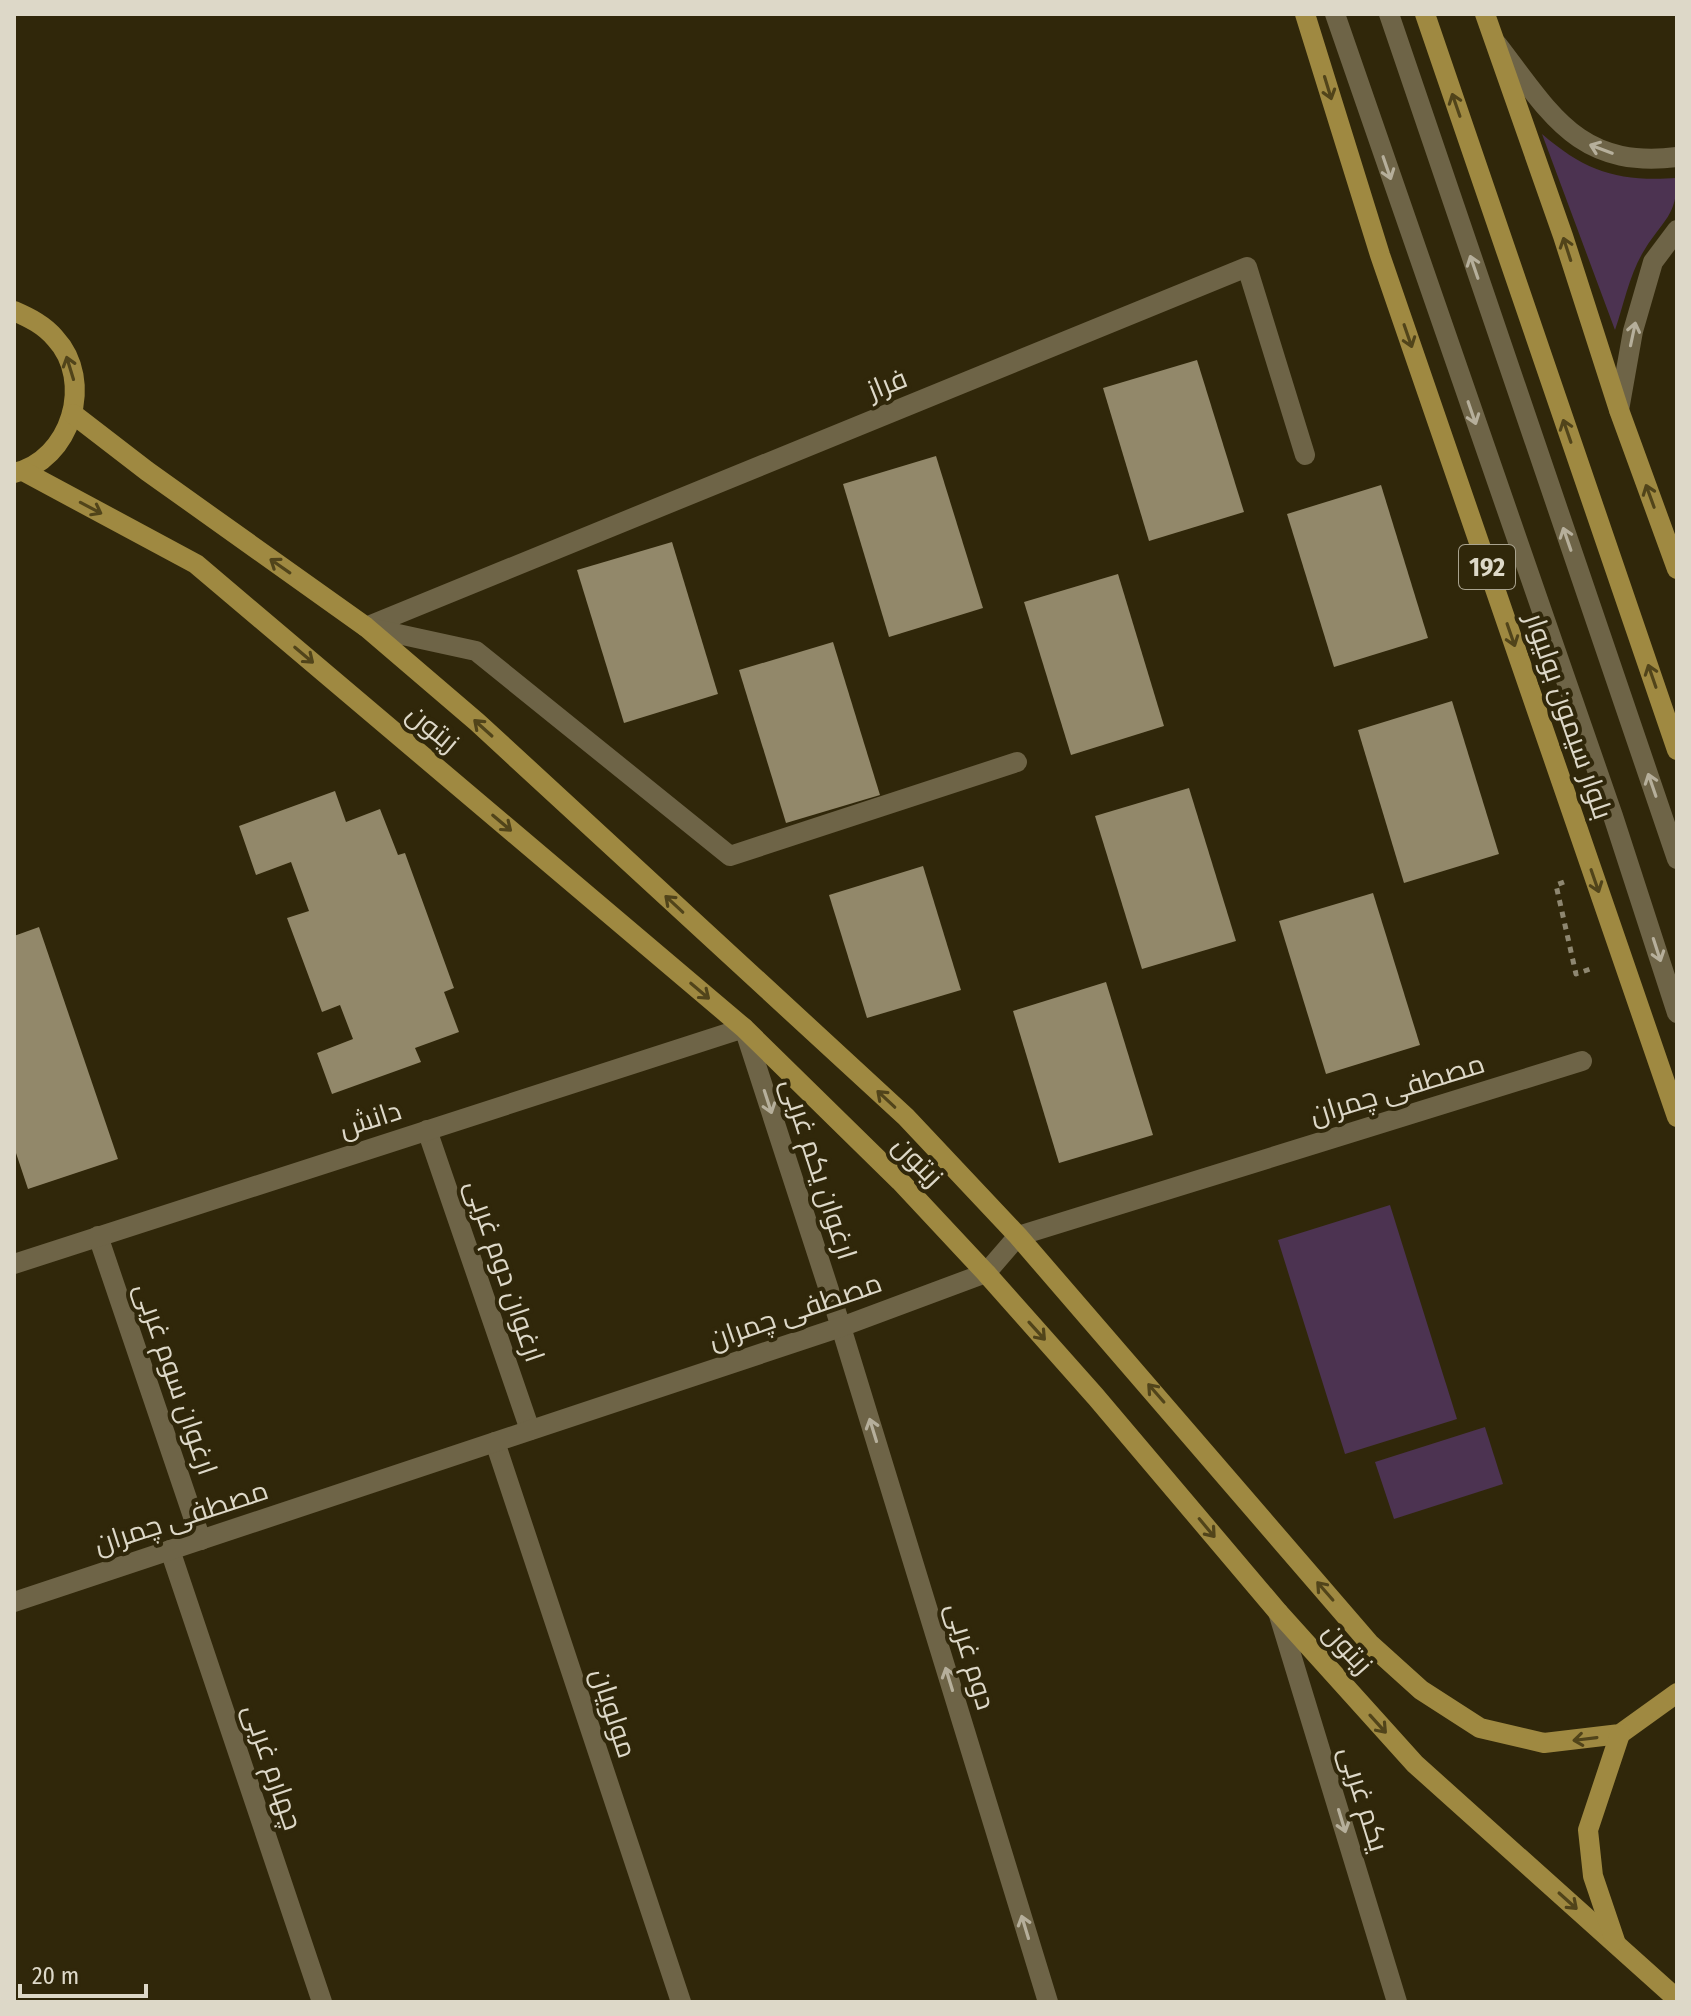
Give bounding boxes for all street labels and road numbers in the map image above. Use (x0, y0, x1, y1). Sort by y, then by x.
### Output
street label: فراز (860, 361, 912, 408)
road number: 192 (1459, 545, 1515, 589)
street label: بلوار سیمون بولیوار (1518, 607, 1620, 824)
street label: زیتون (400, 697, 466, 759)
street label: مصطفی چمران (1306, 1047, 1489, 1133)
street label: ارغوان یکم غربی (771, 1074, 864, 1265)
street label: دانش (335, 1094, 405, 1144)
street label: زیتون (886, 1129, 950, 1193)
street label: ارغوان دوم غربی (456, 1176, 552, 1367)
street label: مصطفی چمران (704, 1266, 887, 1358)
street label: ارغوان سوم غربی (125, 1279, 224, 1480)
street label: مصطفی چمران (90, 1473, 273, 1563)
street label: دوم غربی (936, 1599, 1003, 1714)
street label: زیتون (1316, 1615, 1380, 1681)
street label: مولویان (584, 1664, 644, 1762)
street label: چهارم غربی (233, 1700, 310, 1835)
street label: یکم غربی (1330, 1742, 1396, 1857)

